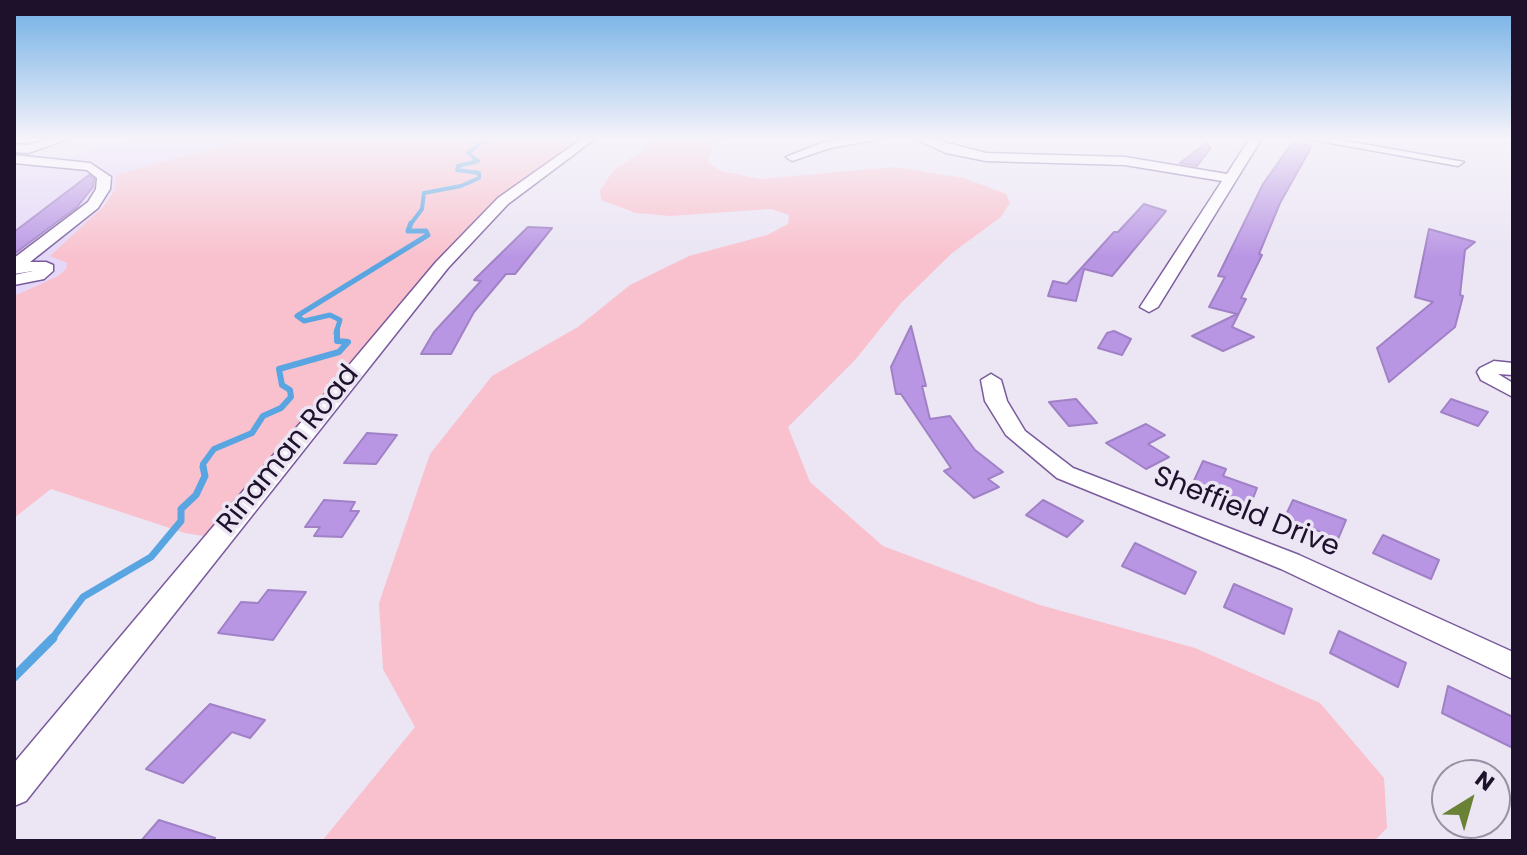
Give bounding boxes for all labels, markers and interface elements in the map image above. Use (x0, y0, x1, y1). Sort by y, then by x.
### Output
street label: Rinaman Road (211, 359, 367, 541)
street label: Sheffield Drive (1148, 460, 1344, 566)
north arrow (1431, 759, 1511, 839)
text: N (1469, 764, 1500, 798)

